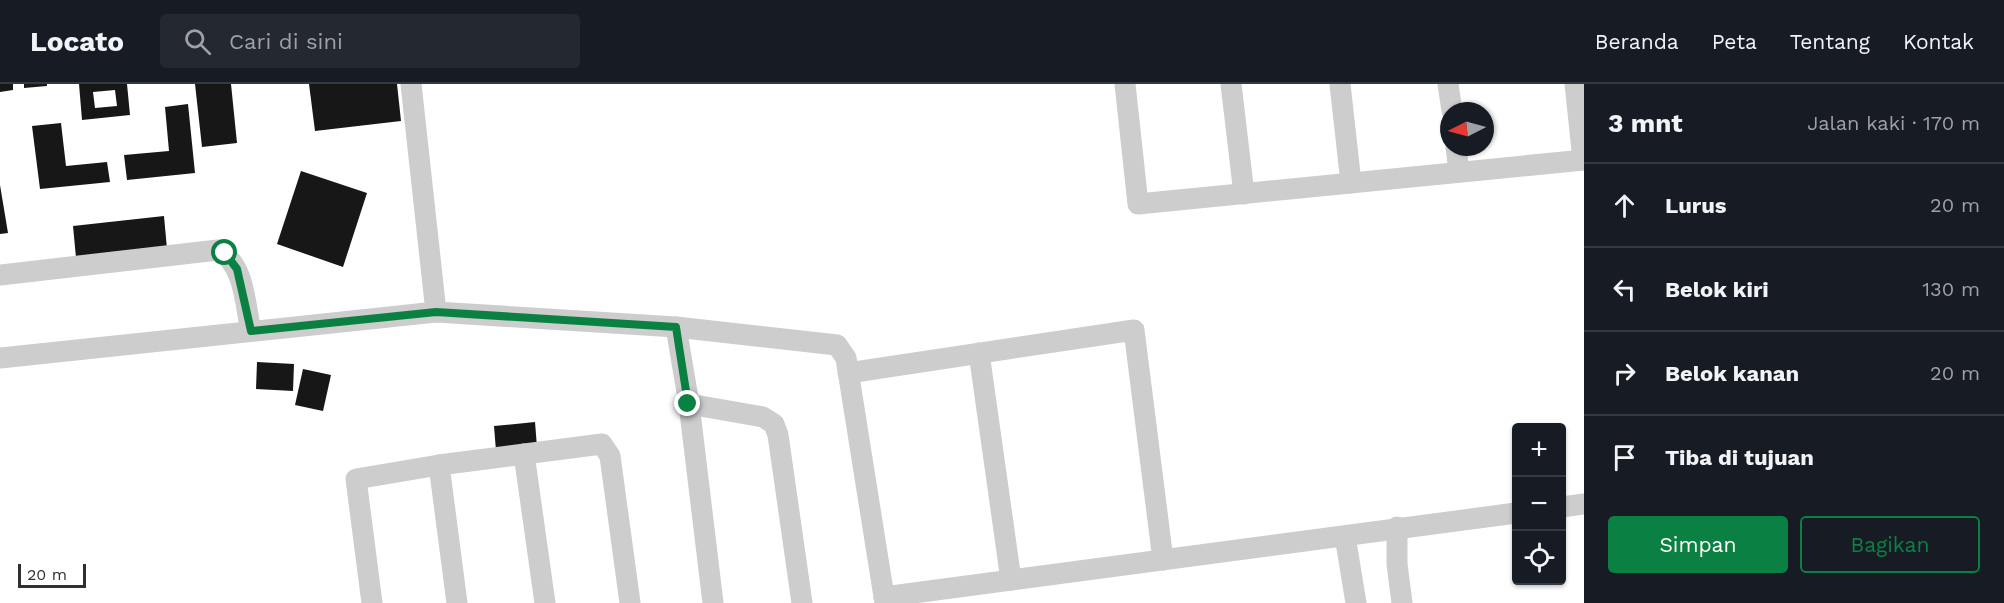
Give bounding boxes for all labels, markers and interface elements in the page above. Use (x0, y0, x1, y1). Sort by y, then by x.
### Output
search box (160, 14, 580, 68)
text: Locato (30, 25, 124, 58)
icon: search (181, 25, 214, 58)
text: Cari di sini (229, 29, 343, 54)
text: Beranda (1595, 29, 1679, 54)
text: Peta (1712, 29, 1757, 54)
text: Tentang (1790, 29, 1870, 54)
text: Kontak (1903, 29, 1974, 54)
north arrow (1440, 102, 1494, 156)
text: 3 mnt (1608, 108, 1683, 138)
text: Jalan kaki · 170 m (1807, 111, 1980, 135)
icon: ahead (1608, 189, 1641, 222)
text: Lurus (1665, 193, 1727, 218)
text: 20 m (1930, 193, 1980, 217)
route start (211, 239, 237, 265)
icon: left (1608, 273, 1641, 306)
text: Belok kiri (1665, 277, 1769, 302)
text: 130 m (1922, 277, 1980, 301)
icon: right (1608, 357, 1641, 390)
text: Belok kanan (1665, 361, 1799, 386)
text: 20 m (1930, 361, 1980, 385)
route end (674, 390, 700, 416)
map controls (1512, 423, 1566, 585)
button: + (1512, 423, 1566, 477)
icon: arrive (1608, 441, 1641, 474)
text: Tiba di tujuan (1665, 445, 1814, 470)
button: − (1512, 477, 1566, 531)
button: Simpan (1608, 516, 1788, 573)
button: Bagikan (1800, 516, 1980, 573)
button: locate (1512, 531, 1566, 585)
scale bar (18, 561, 86, 588)
text: 20 m (27, 565, 67, 584)

